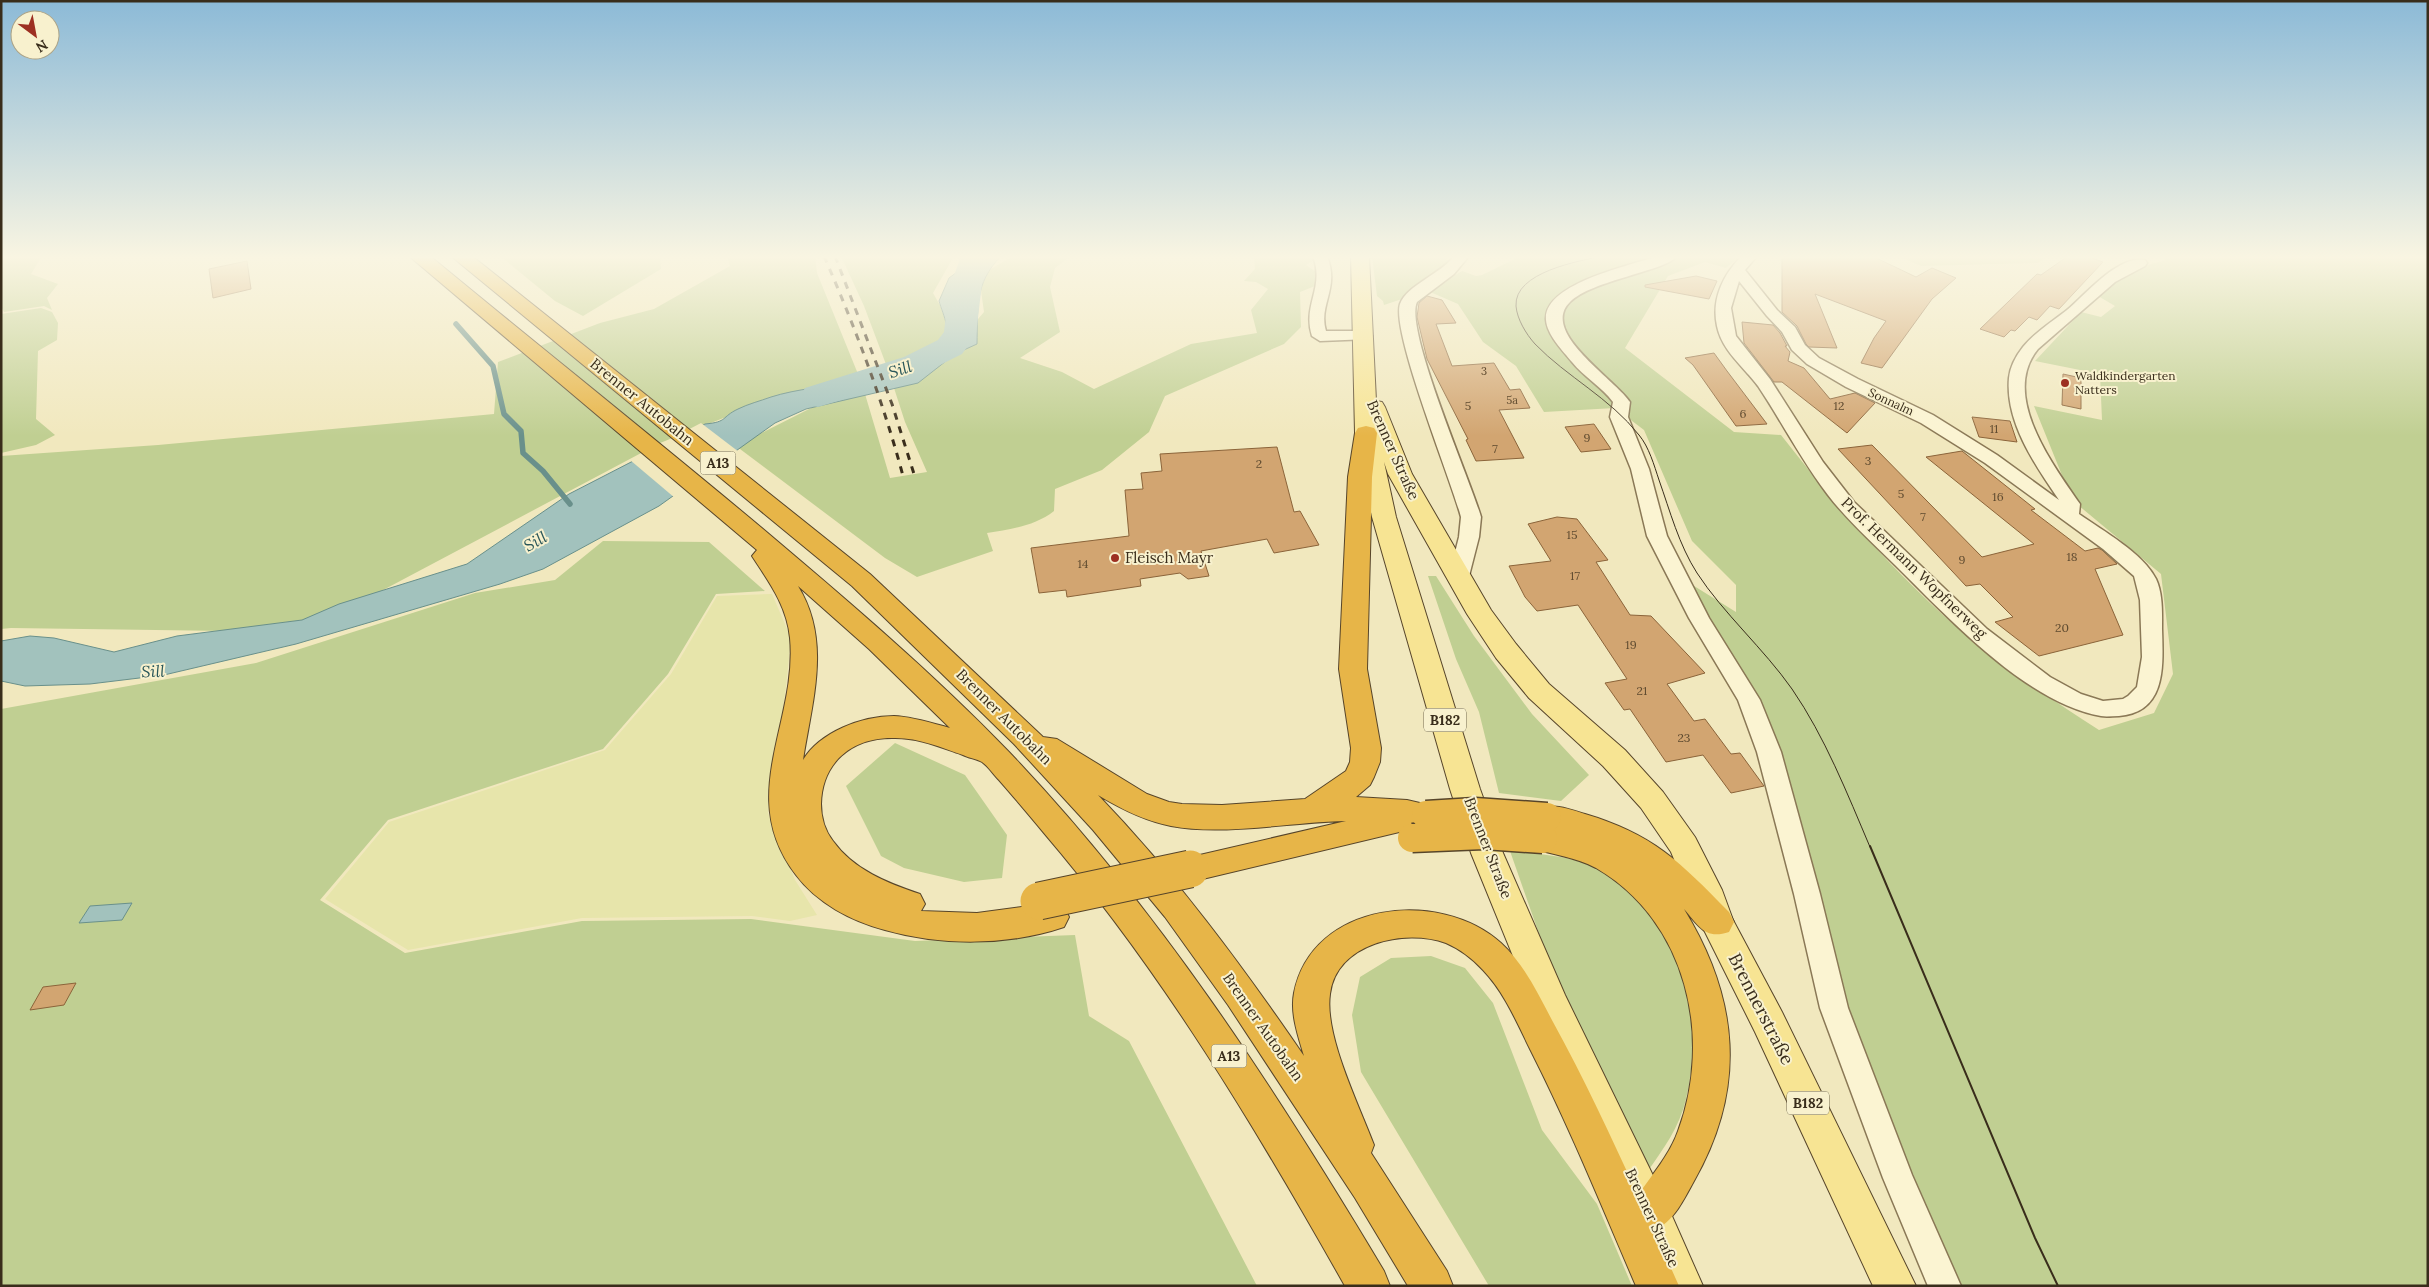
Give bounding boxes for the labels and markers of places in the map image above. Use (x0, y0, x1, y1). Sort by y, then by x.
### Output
place label: Waldkindergarten Natters (2075, 368, 2176, 397)
marker: Waldkindergarten Natters (2059, 377, 2071, 389)
place label: Fleisch Mayr (1125, 548, 1214, 567)
marker: Fleisch Mayr (1109, 552, 1121, 564)

